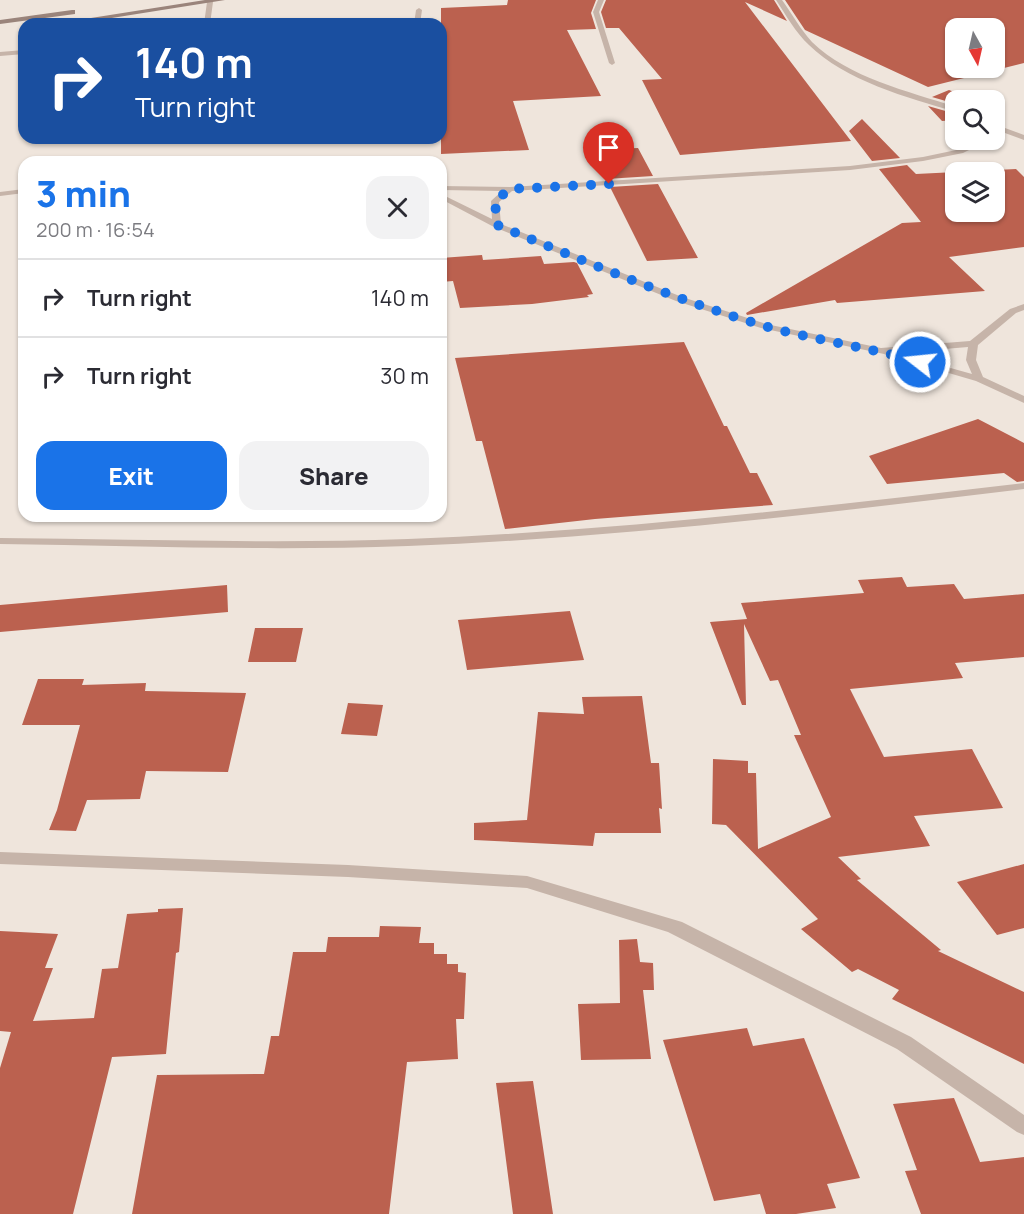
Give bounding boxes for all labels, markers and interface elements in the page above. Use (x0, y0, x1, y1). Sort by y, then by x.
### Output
north arrow (945, 18, 1005, 78)
map controls (945, 18, 1005, 222)
text: 140 m (135, 33, 253, 91)
icon: right (36, 42, 114, 120)
text: Turn right (135, 88, 256, 125)
button: search (945, 90, 1005, 150)
pin (583, 122, 634, 184)
icon: arrive (592, 131, 625, 164)
button: layers (945, 162, 1005, 222)
text: 3 min (36, 169, 131, 218)
button: close (366, 176, 429, 239)
text: 200 m · 16:54 (36, 216, 155, 243)
icon: right (36, 282, 69, 315)
text: Turn right (87, 283, 192, 313)
text: 140 m (371, 283, 429, 313)
position arrow (888, 330, 952, 394)
icon: right (36, 360, 69, 393)
text: Turn right (87, 361, 192, 391)
text: 30 m (380, 361, 429, 391)
button: Exit (36, 441, 227, 510)
button: Share (239, 441, 429, 510)

